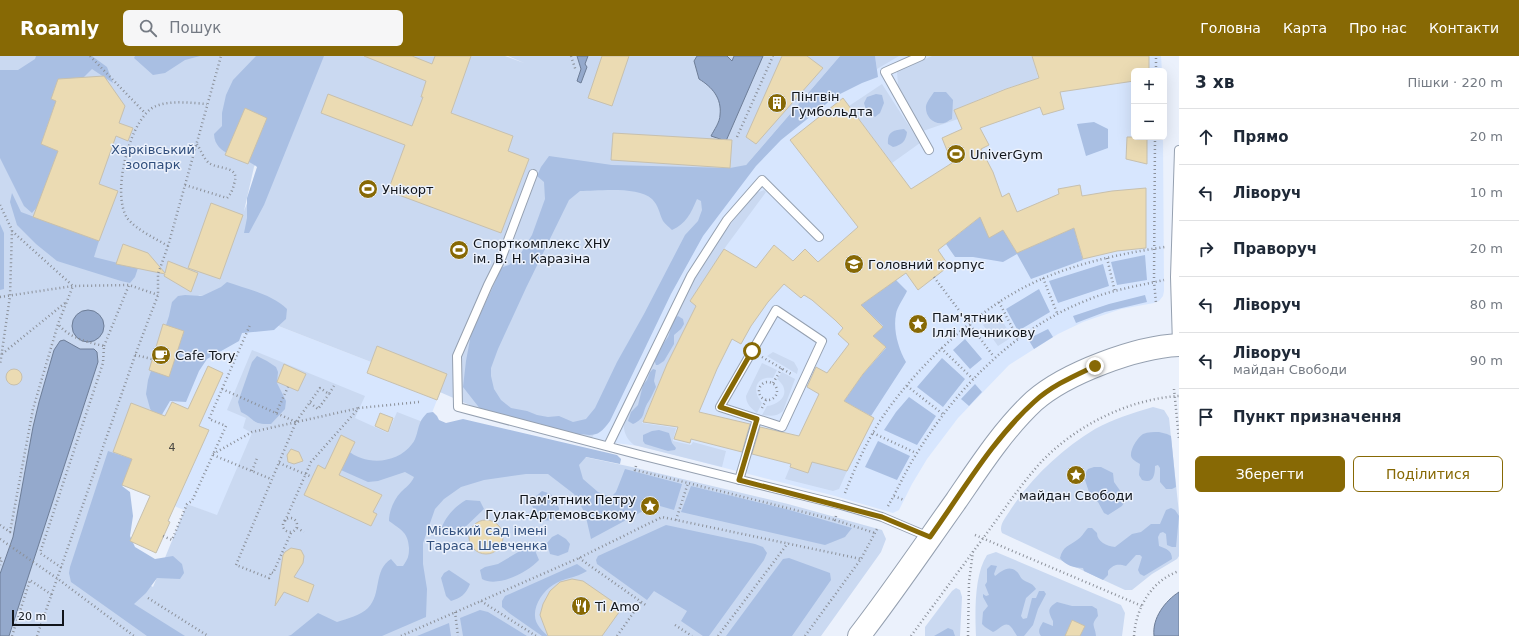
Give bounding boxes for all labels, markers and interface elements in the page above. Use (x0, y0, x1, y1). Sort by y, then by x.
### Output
search box (123, 10, 403, 46)
text: Roamly (20, 17, 99, 39)
icon: search (137, 17, 159, 39)
text: Пошук (169, 19, 221, 37)
text: Головна (1200, 20, 1261, 36)
text: Карта (1283, 20, 1327, 36)
text: Про нас (1349, 20, 1407, 36)
text: Контакти (1429, 20, 1499, 36)
map controls (1131, 68, 1167, 140)
button: + (1131, 68, 1167, 104)
text: 3 хв (1195, 72, 1234, 92)
text: Пішки · 220 m (1407, 75, 1503, 90)
place label: Пінгвін Гумбольдта (791, 89, 873, 119)
building icon: Пінгвін Гумбольдта (766, 92, 788, 114)
button: − (1131, 104, 1167, 140)
icon: ahead (1195, 126, 1217, 148)
text: Прямо (1233, 128, 1289, 146)
text: 20 m (1470, 129, 1503, 144)
park label: Харківський зоопарк (111, 142, 195, 172)
sports icon: UniverGym (945, 143, 967, 165)
place label: UniverGym (970, 147, 1043, 162)
sports icon: Унікорт (357, 178, 379, 200)
place label: Унікорт (382, 182, 434, 197)
icon: left (1195, 182, 1217, 204)
text: Ліворуч (1233, 184, 1301, 202)
text: 10 m (1470, 185, 1503, 200)
place label: Спорткомплекс ХНУ ім. В. Н. Каразіна (473, 236, 611, 266)
icon: right (1195, 238, 1217, 260)
sports icon: Спорткомплекс ХНУ ім. В. Н. Каразіна (448, 239, 470, 261)
text: Праворуч (1233, 240, 1317, 258)
text: 20 m (1470, 241, 1503, 256)
school or university icon: Головний корпус (843, 253, 865, 275)
place label: Головний корпус (868, 257, 985, 272)
icon: left (1195, 294, 1217, 316)
text: Ліворуч (1233, 296, 1301, 314)
text: 80 m (1470, 297, 1503, 312)
place label: Пам'ятник Іллі Мечникову (932, 310, 1036, 340)
place icon: Пам'ятник Іллі Мечникову (907, 313, 929, 335)
route start (743, 342, 761, 360)
cafe icon: Cafe Tory (150, 344, 172, 366)
text: Ліворуч (1233, 344, 1301, 362)
place label: Cafe Tory (175, 348, 236, 363)
icon: left (1195, 350, 1217, 372)
text: 90 m (1470, 353, 1503, 368)
route end (1086, 357, 1104, 375)
text: майдан Свободи (1233, 362, 1347, 377)
icon: arrive (1195, 406, 1217, 428)
text: Пункт призначення (1233, 408, 1401, 426)
house number: 4 (169, 441, 176, 454)
button: Зберегти (1195, 456, 1345, 492)
button: Поділитися (1353, 456, 1503, 492)
place icon: майдан Свободи (1065, 464, 1087, 486)
place label: майдан Свободи (1019, 488, 1133, 503)
place label: Пам'ятник Петру Гулак-Артемовському (485, 492, 636, 522)
place icon: Пам'ятник Петру Гулак-Артемовському (639, 495, 661, 517)
park label: Міський сад імені Тараса Шевченка (426, 523, 547, 553)
restaurant icon: Ti Amo (570, 595, 592, 617)
place label: Ti Amo (594, 599, 640, 614)
scale bar (12, 608, 64, 627)
text: 20 m (18, 610, 46, 623)

